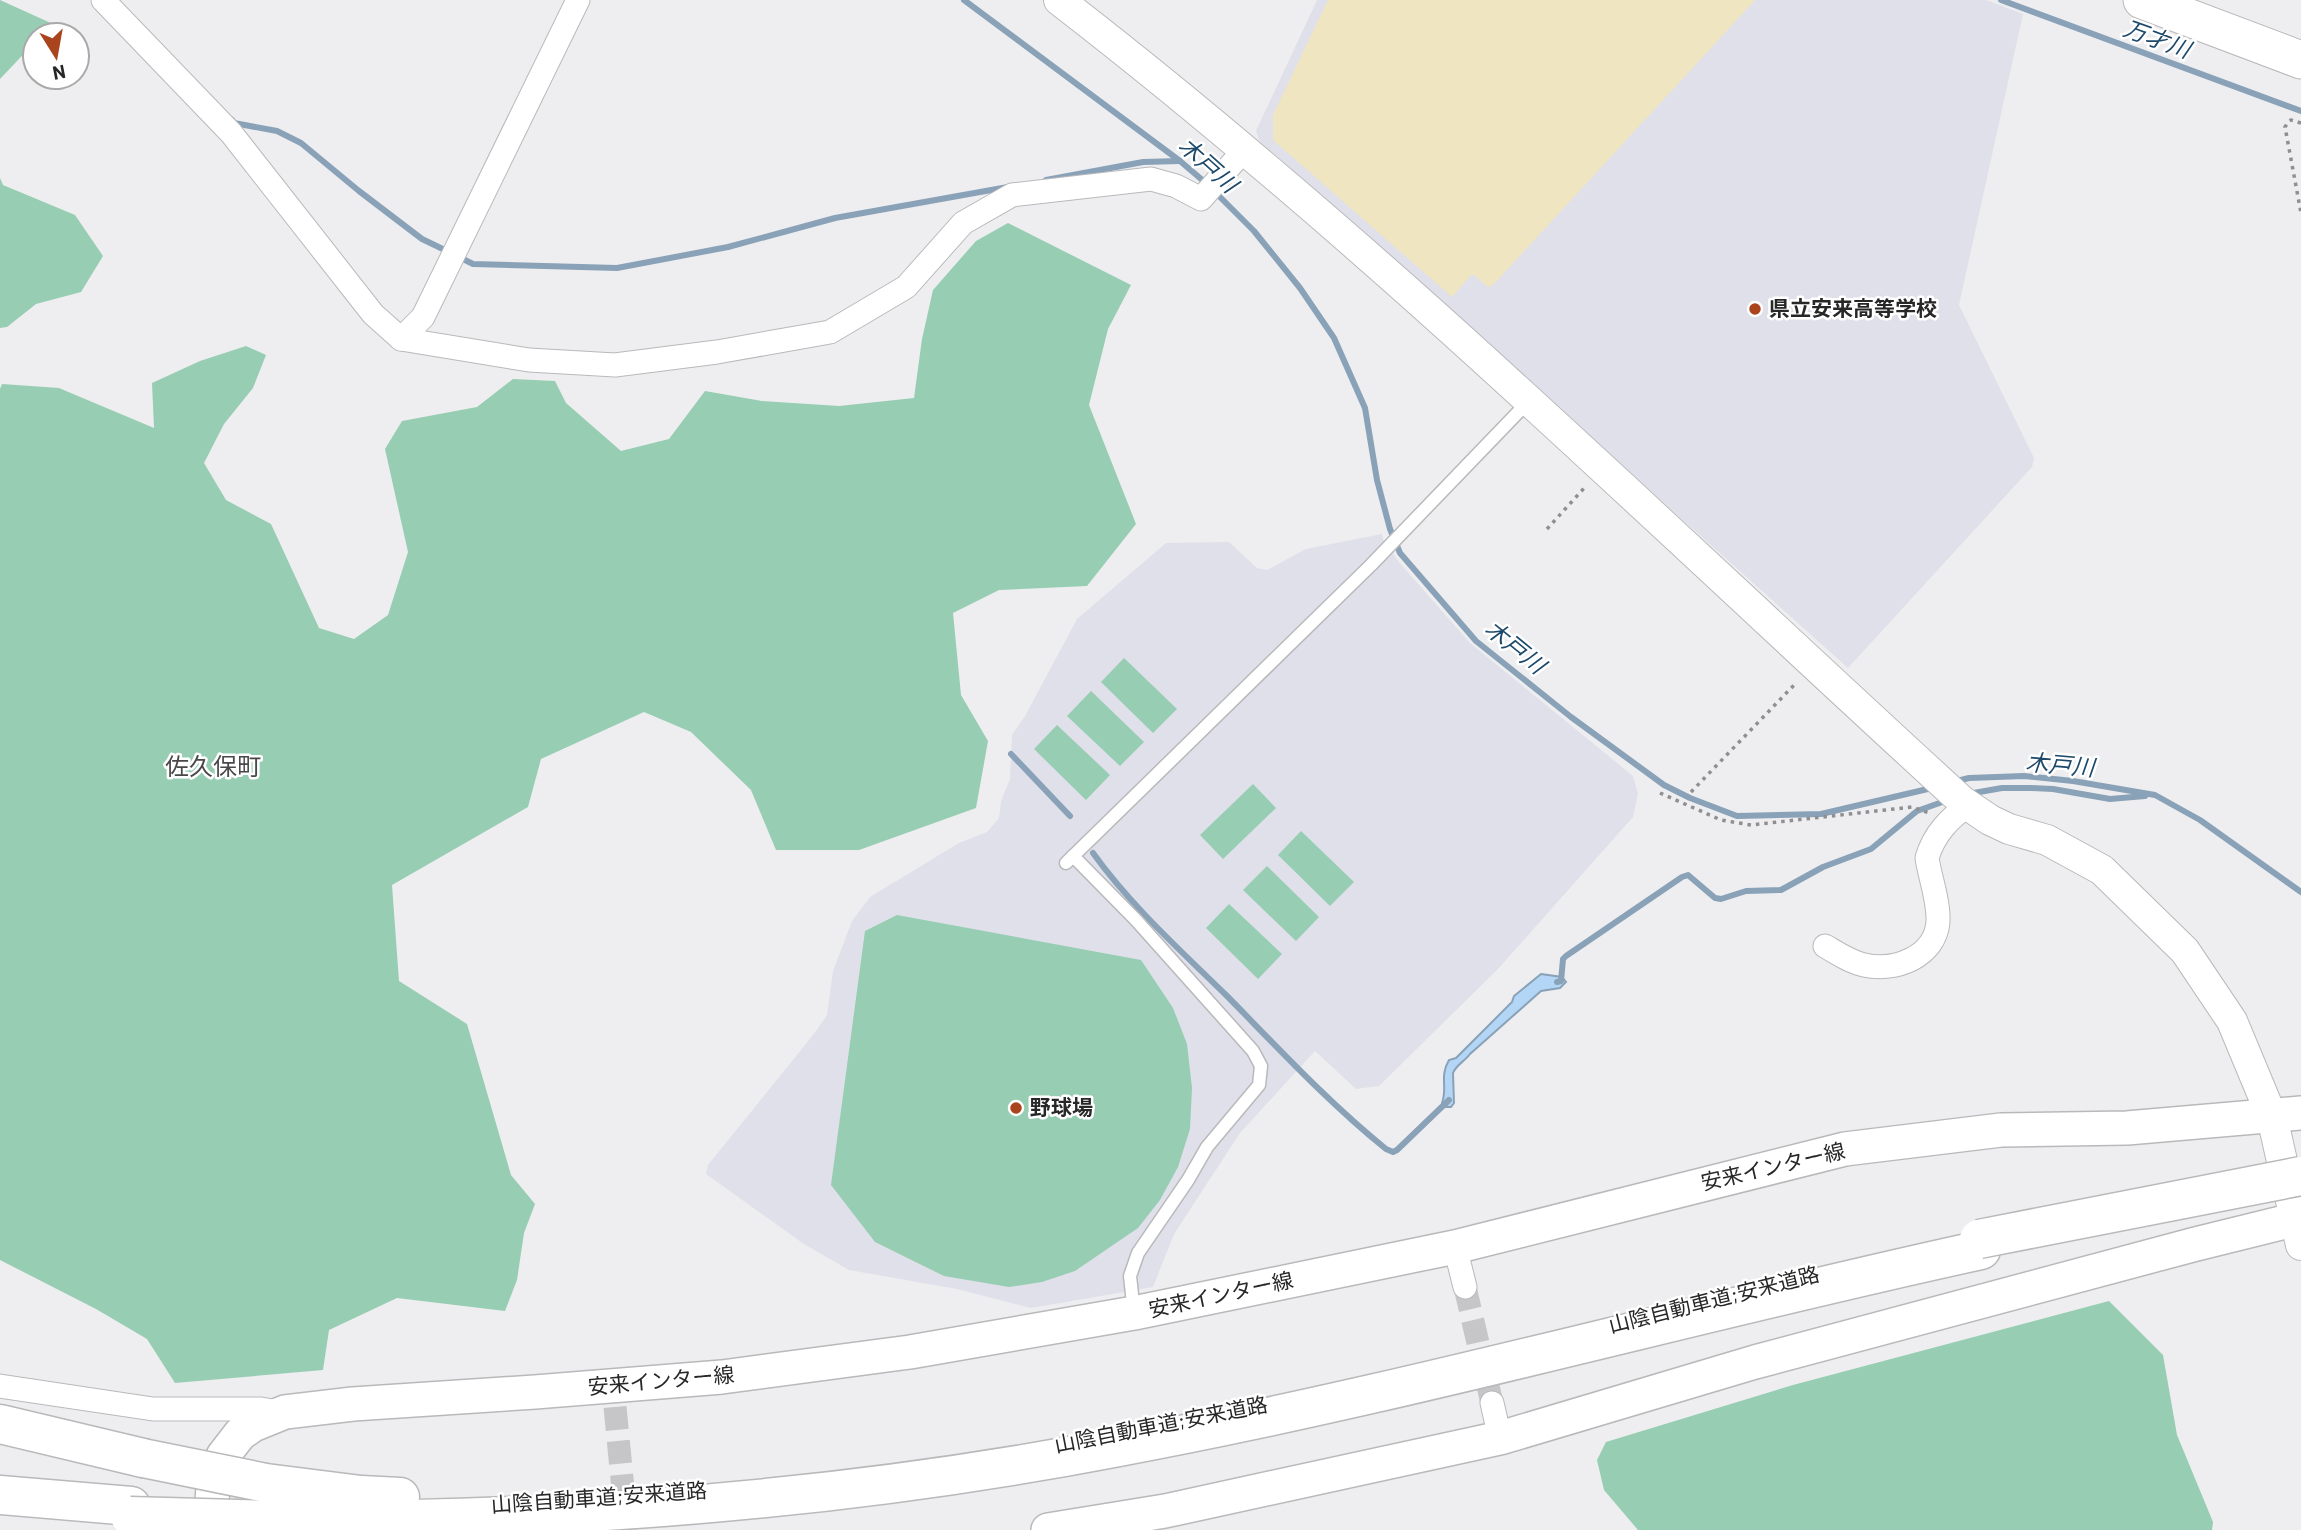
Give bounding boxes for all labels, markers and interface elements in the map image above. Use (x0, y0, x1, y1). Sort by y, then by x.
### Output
water label: 万才川 (2120, 13, 2197, 64)
north arrow (21, 21, 91, 91)
text: N (51, 61, 68, 86)
water label: 木戸川 (1174, 131, 1246, 200)
place label: 県立安来高等学校 (1769, 295, 1937, 320)
marker: 県立安来高等学校 (1747, 301, 1763, 317)
water label: 木戸川 (1480, 614, 1554, 681)
water label: 木戸川 (2024, 747, 2099, 781)
district label: 佐久保町 (165, 751, 261, 780)
place label: 野球場 (1030, 1094, 1093, 1119)
marker: 野球場 (1008, 1100, 1024, 1116)
street label: 安来インター線 (1698, 1137, 1847, 1194)
street label: 山陰自動車道;安来道路 (1606, 1260, 1822, 1337)
street label: 安来インター線 (1146, 1266, 1295, 1321)
street label: 安来インター線 (587, 1361, 735, 1398)
street label: 山陰自動車道;安来道路 (1052, 1391, 1269, 1456)
street label: 山陰自動車道;安来道路 (490, 1476, 708, 1517)

